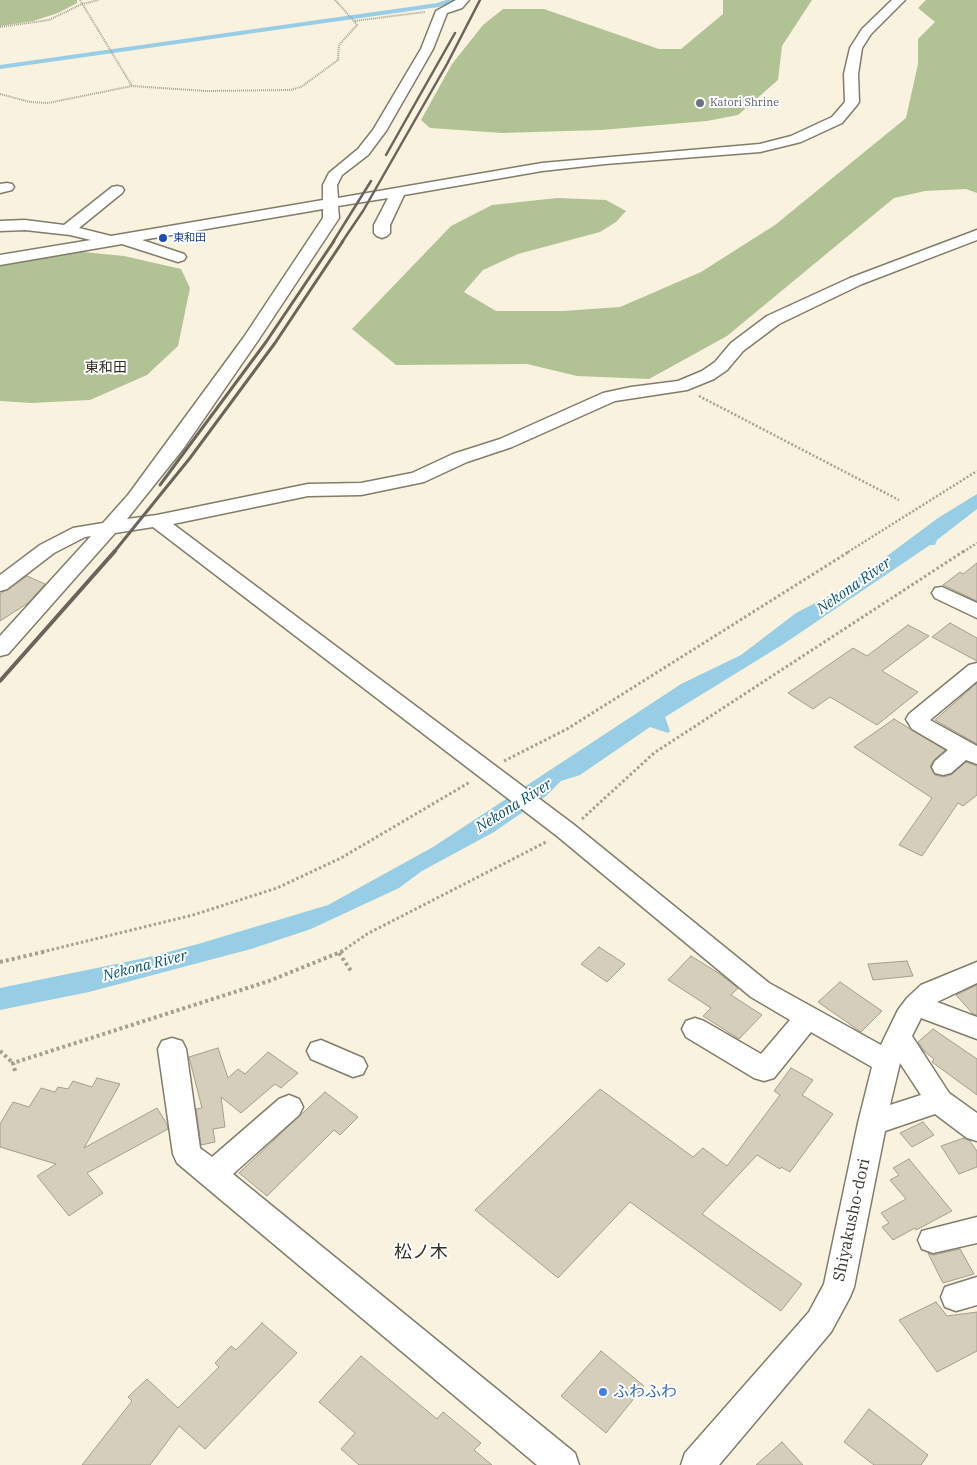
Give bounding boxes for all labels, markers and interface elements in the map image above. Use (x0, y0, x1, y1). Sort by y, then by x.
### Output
place label: Katori Shrine (710, 96, 779, 110)
marker: Katori Shrine (694, 97, 706, 109)
place label: 東和田 (173, 231, 206, 245)
marker: 東和田 (157, 232, 169, 244)
district label: 東和田 (85, 360, 127, 376)
water label: Nekona River (813, 554, 895, 618)
water label: Nekona River (473, 775, 555, 837)
water label: Nekona River (101, 947, 189, 985)
street label: Shiyakusho-dori (830, 1157, 874, 1283)
district label: 松ノ木 (394, 1242, 448, 1264)
place label: ふわふわ (613, 1382, 677, 1402)
marker: ふわふわ (597, 1386, 609, 1398)

